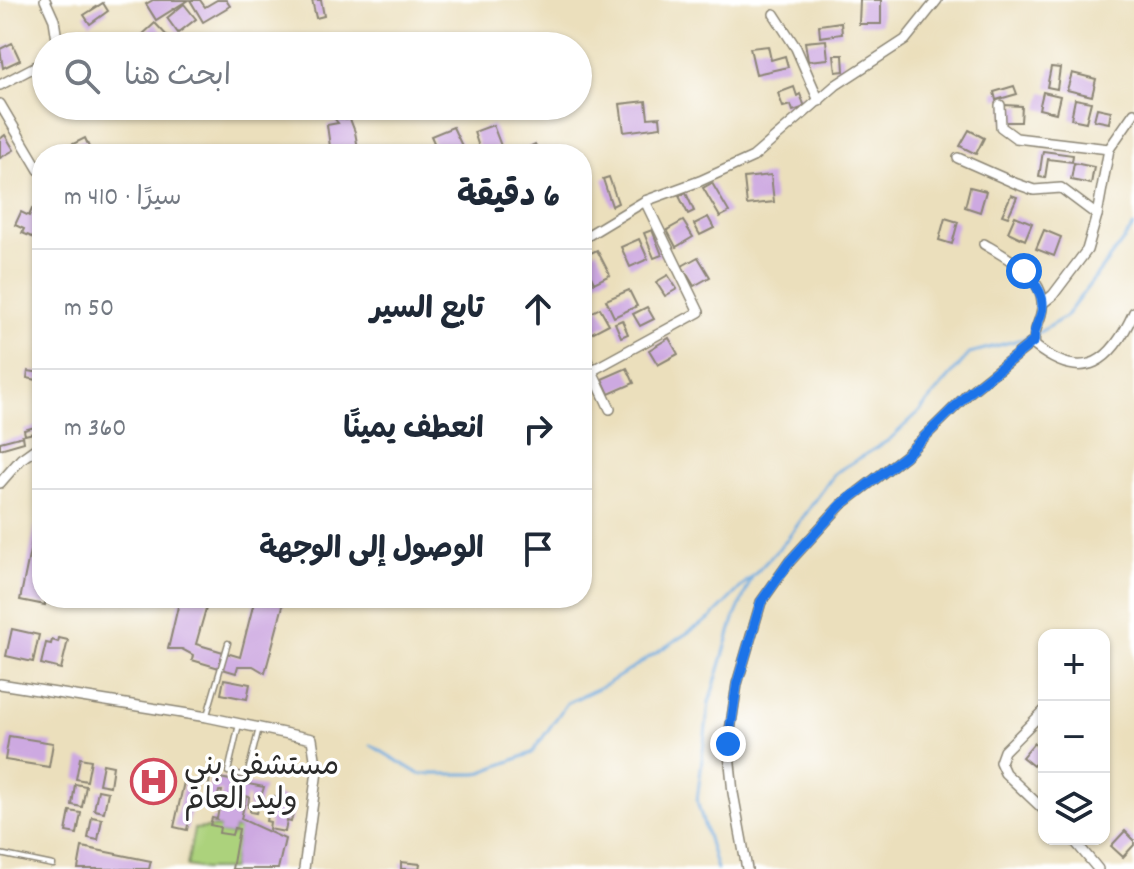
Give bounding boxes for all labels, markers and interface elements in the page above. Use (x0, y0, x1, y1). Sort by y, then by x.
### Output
search box (32, 32, 592, 120)
icon: search (60, 54, 104, 98)
text: ابحث هنا (124, 57, 231, 100)
text: 6 دقيقة (457, 174, 560, 223)
text: سيرًا · 410 m (64, 180, 182, 217)
route start (1006, 253, 1042, 289)
icon: ahead (516, 287, 560, 331)
text: تابع السير (370, 290, 484, 333)
text: 50 m (64, 291, 114, 328)
icon: right (516, 407, 560, 451)
text: انعطف يمينًا (343, 410, 484, 453)
text: 360 m (64, 411, 126, 448)
icon: arrive (516, 527, 560, 571)
text: الوصول إلى الوجهة (259, 530, 484, 573)
map controls (1038, 629, 1110, 845)
button: + (1038, 629, 1110, 701)
button: − (1038, 701, 1110, 773)
route end (710, 726, 746, 762)
place label: مستشفى بني وليد العام (184, 747, 339, 824)
hospital icon: مستشفى بني وليد العام (129, 757, 177, 805)
button: layers (1038, 773, 1110, 845)

